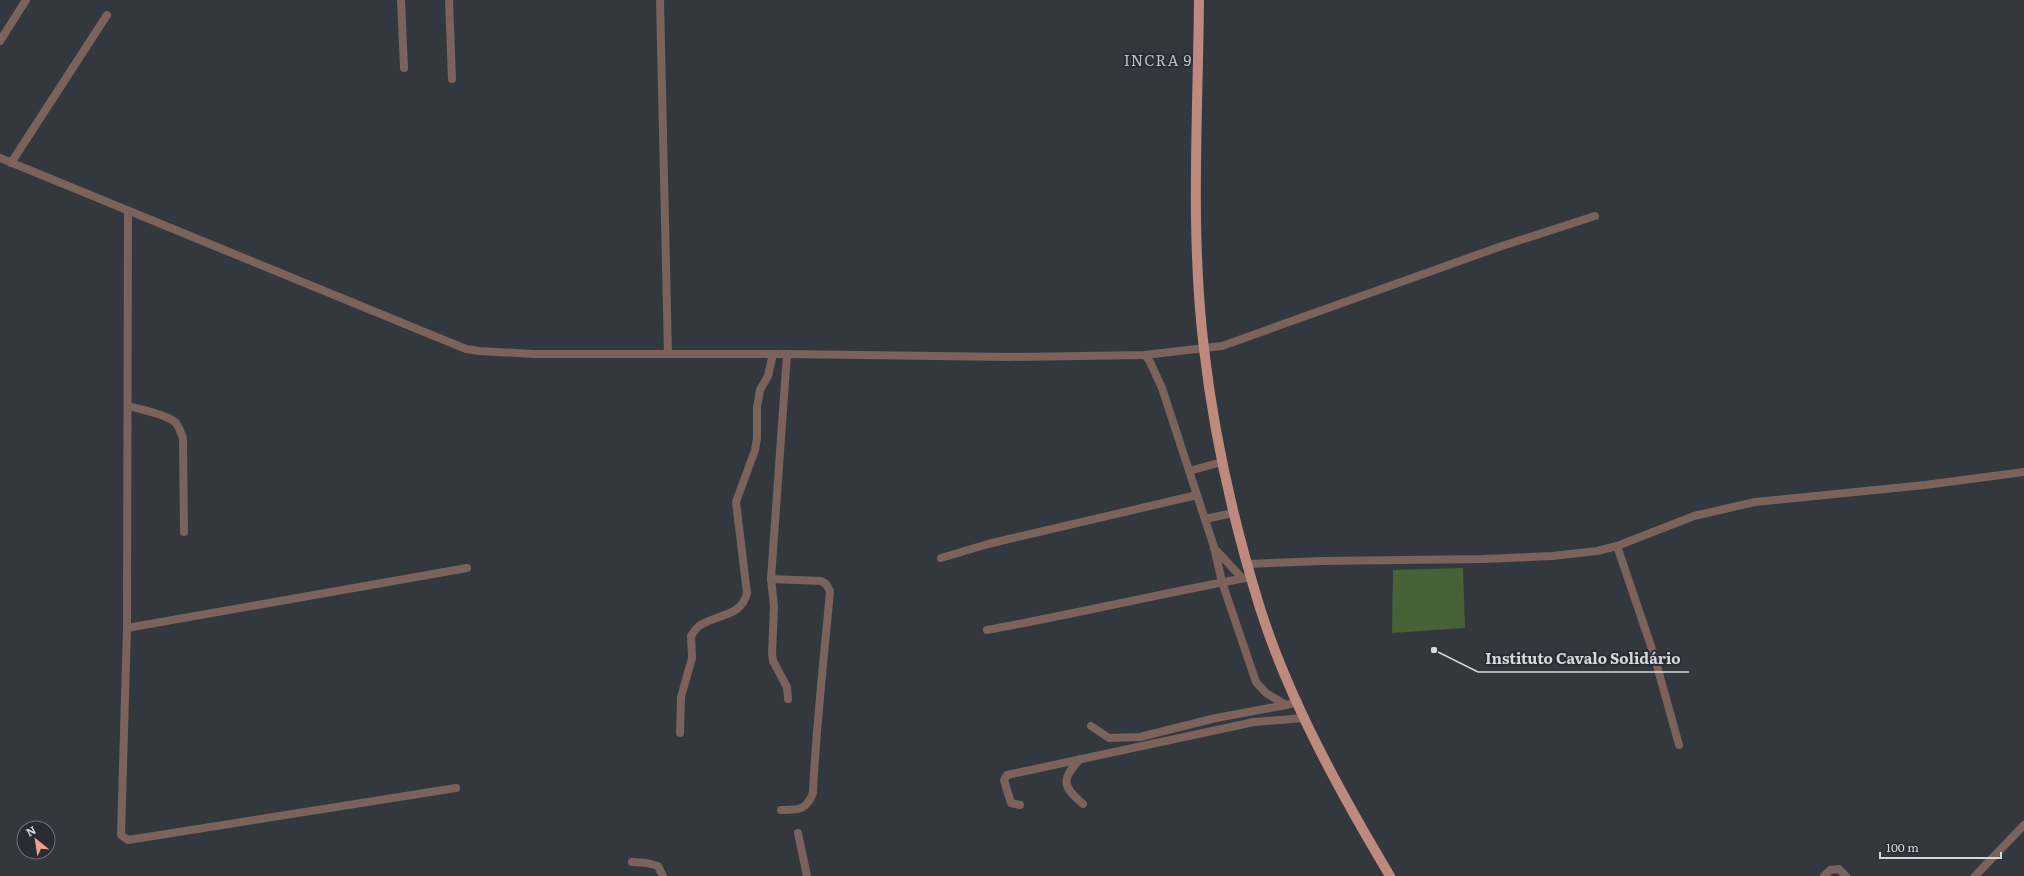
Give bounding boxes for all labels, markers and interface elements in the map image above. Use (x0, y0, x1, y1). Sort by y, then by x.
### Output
district label: INCRA 9 (1124, 48, 1192, 71)
callout: Instituto Cavalo Solidário (1478, 645, 1689, 672)
text: Instituto Cavalo Solidário (1485, 646, 1681, 669)
north arrow (16, 820, 56, 860)
text: N (23, 821, 38, 840)
scale bar (1880, 834, 2001, 860)
text: 100 m (1886, 838, 1919, 856)

